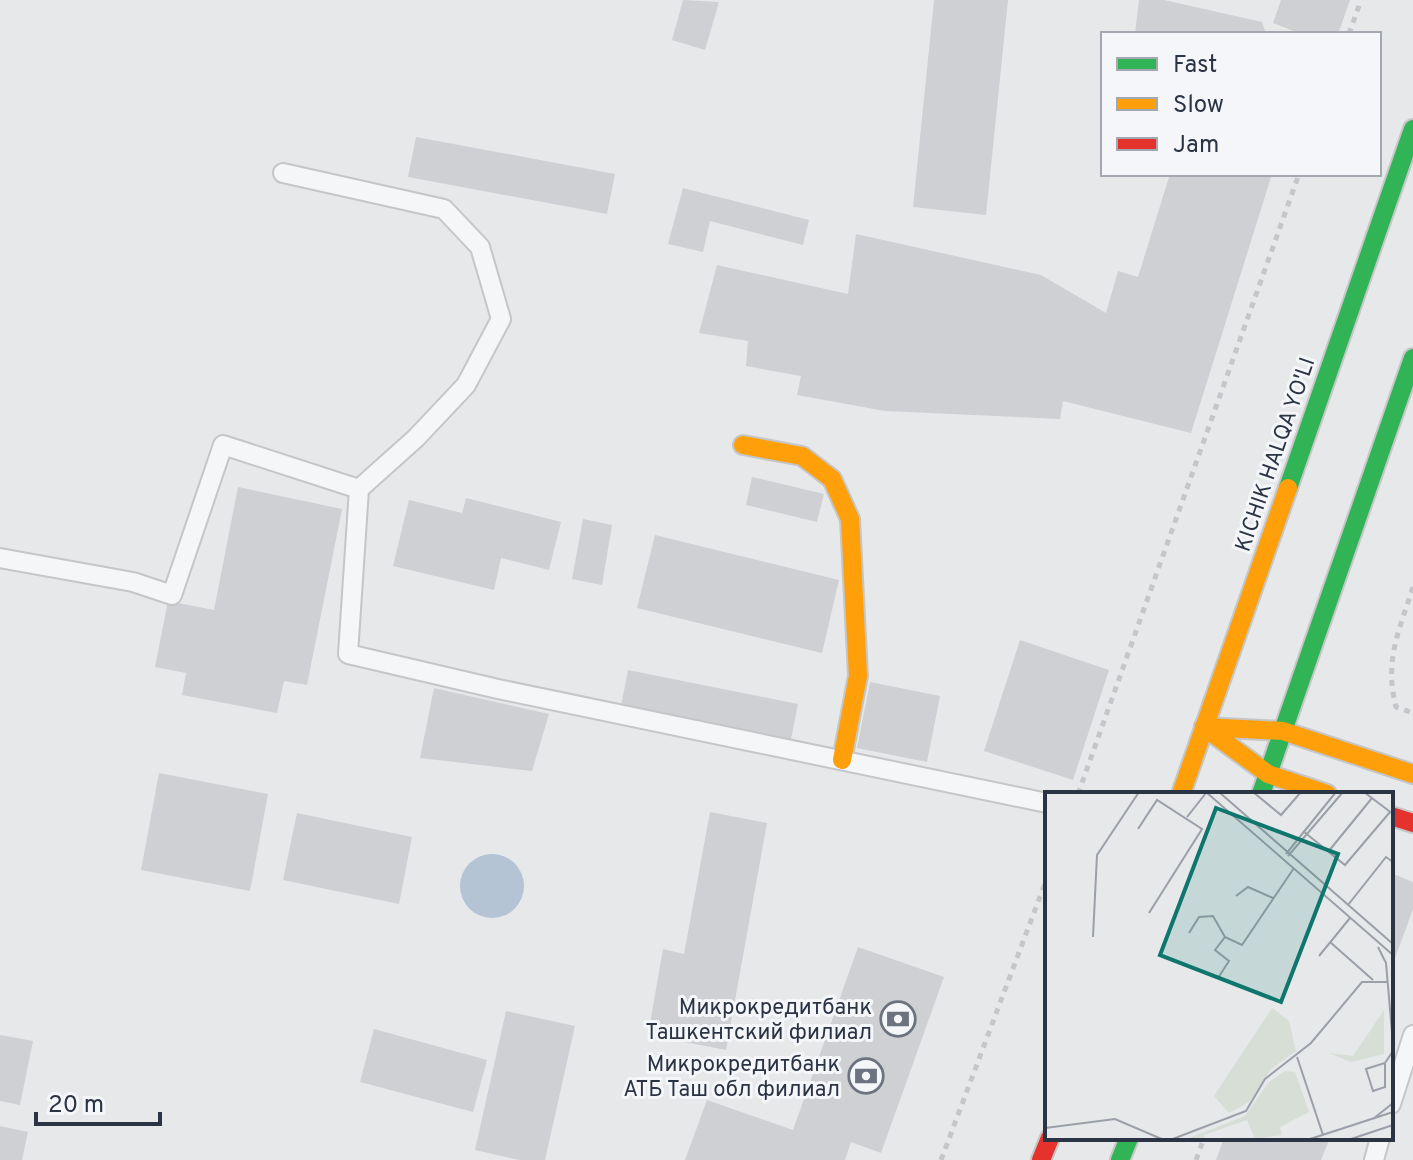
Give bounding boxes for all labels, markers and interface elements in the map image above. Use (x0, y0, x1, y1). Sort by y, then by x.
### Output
legend (1101, 32, 1381, 176)
text: Fast (1173, 51, 1217, 81)
text: Slow (1173, 91, 1224, 121)
text: Jam (1173, 131, 1219, 161)
street label: KICHIK HALQA YO'LI (1230, 354, 1322, 556)
inset map (1045, 792, 1393, 1140)
place label: Микрокредитбанк Ташкентский филиал (645, 995, 872, 1047)
bank icon: Микрокредитбанк Ташкентский филиал (879, 1000, 917, 1038)
place label: Микрокредитбанк АТБ Таш обл филиал (623, 1052, 840, 1104)
bank icon: Микрокредитбанк АТБ Таш обл филиал (847, 1057, 885, 1095)
scale bar (36, 1076, 160, 1126)
text: 20 m (48, 1091, 104, 1121)

